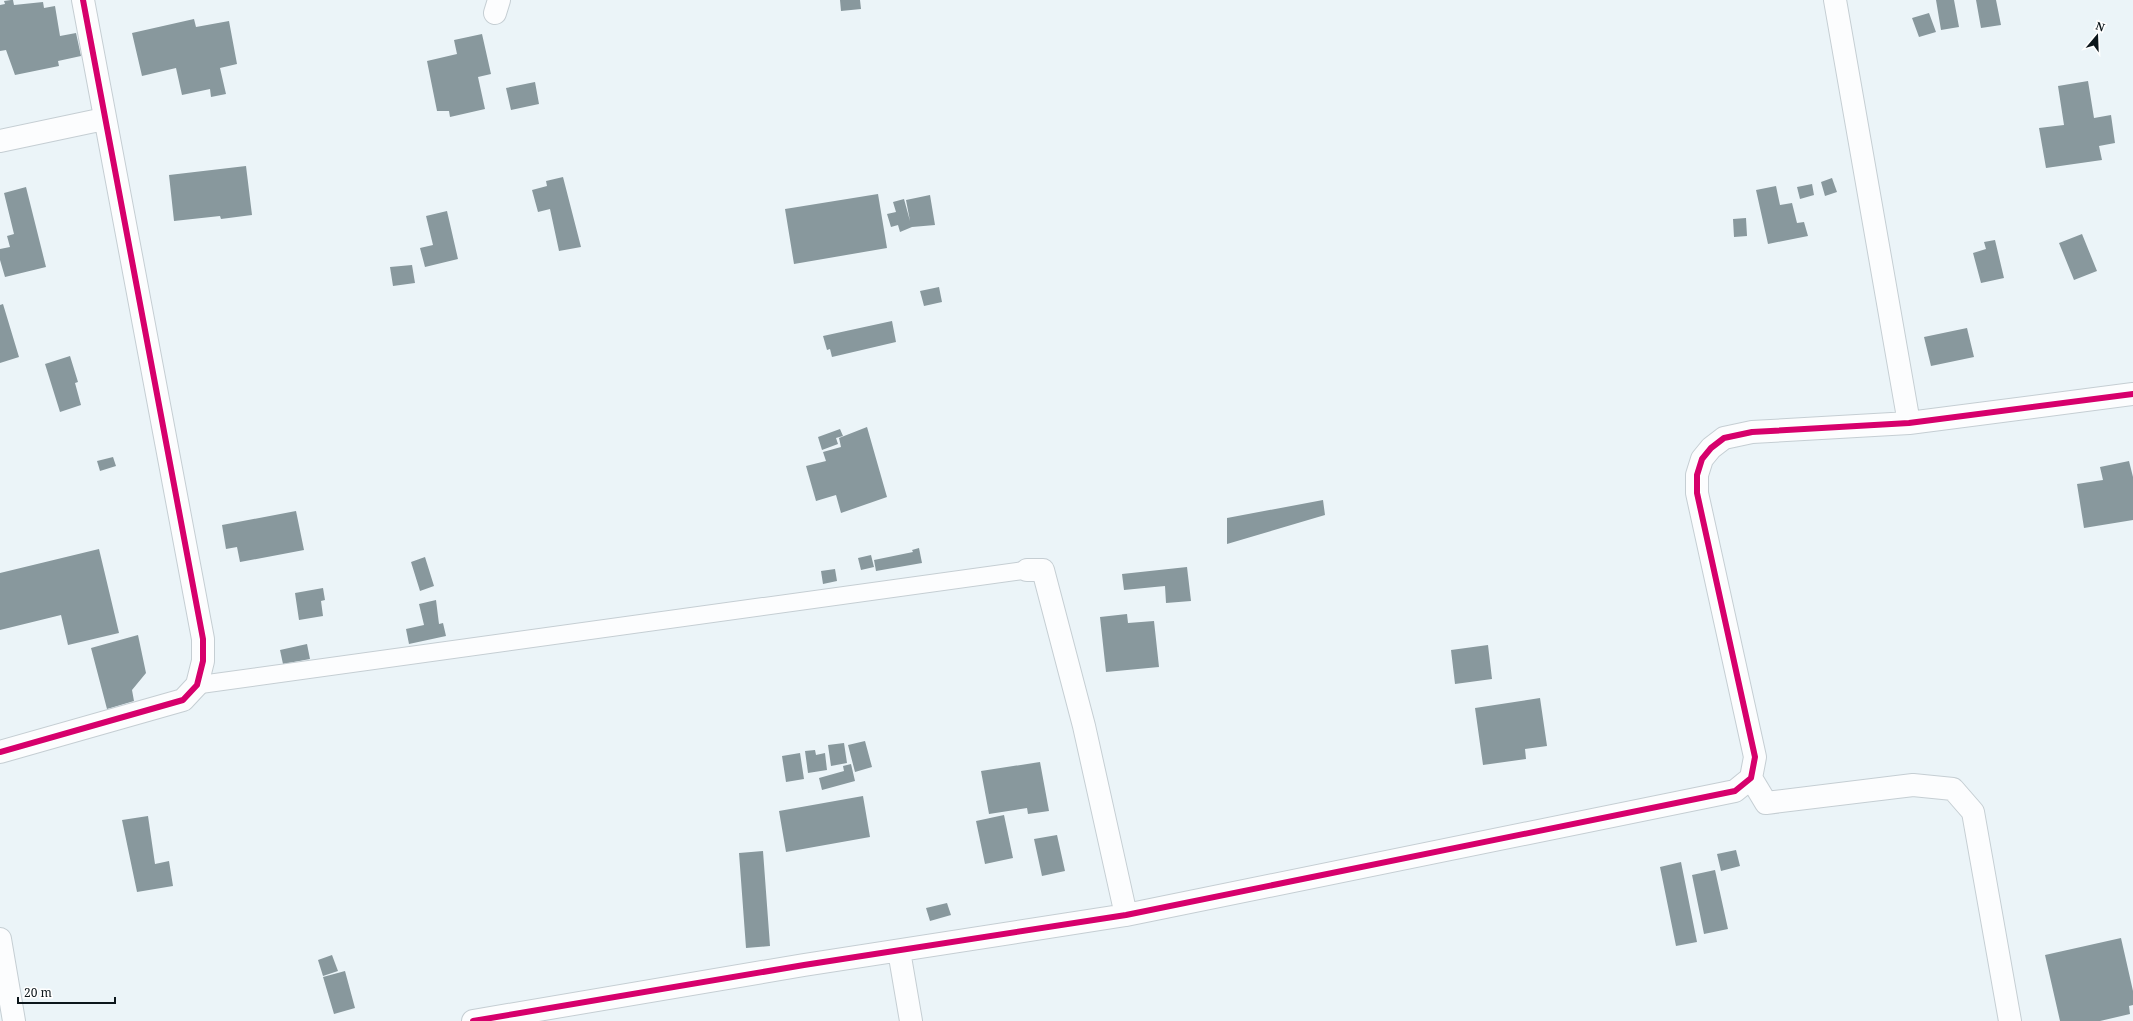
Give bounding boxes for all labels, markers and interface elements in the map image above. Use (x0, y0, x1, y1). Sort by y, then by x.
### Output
north arrow (2077, 16, 2117, 56)
text: N (2094, 18, 2107, 35)
scale bar (18, 979, 115, 1005)
text: 20 m (24, 984, 52, 1001)

